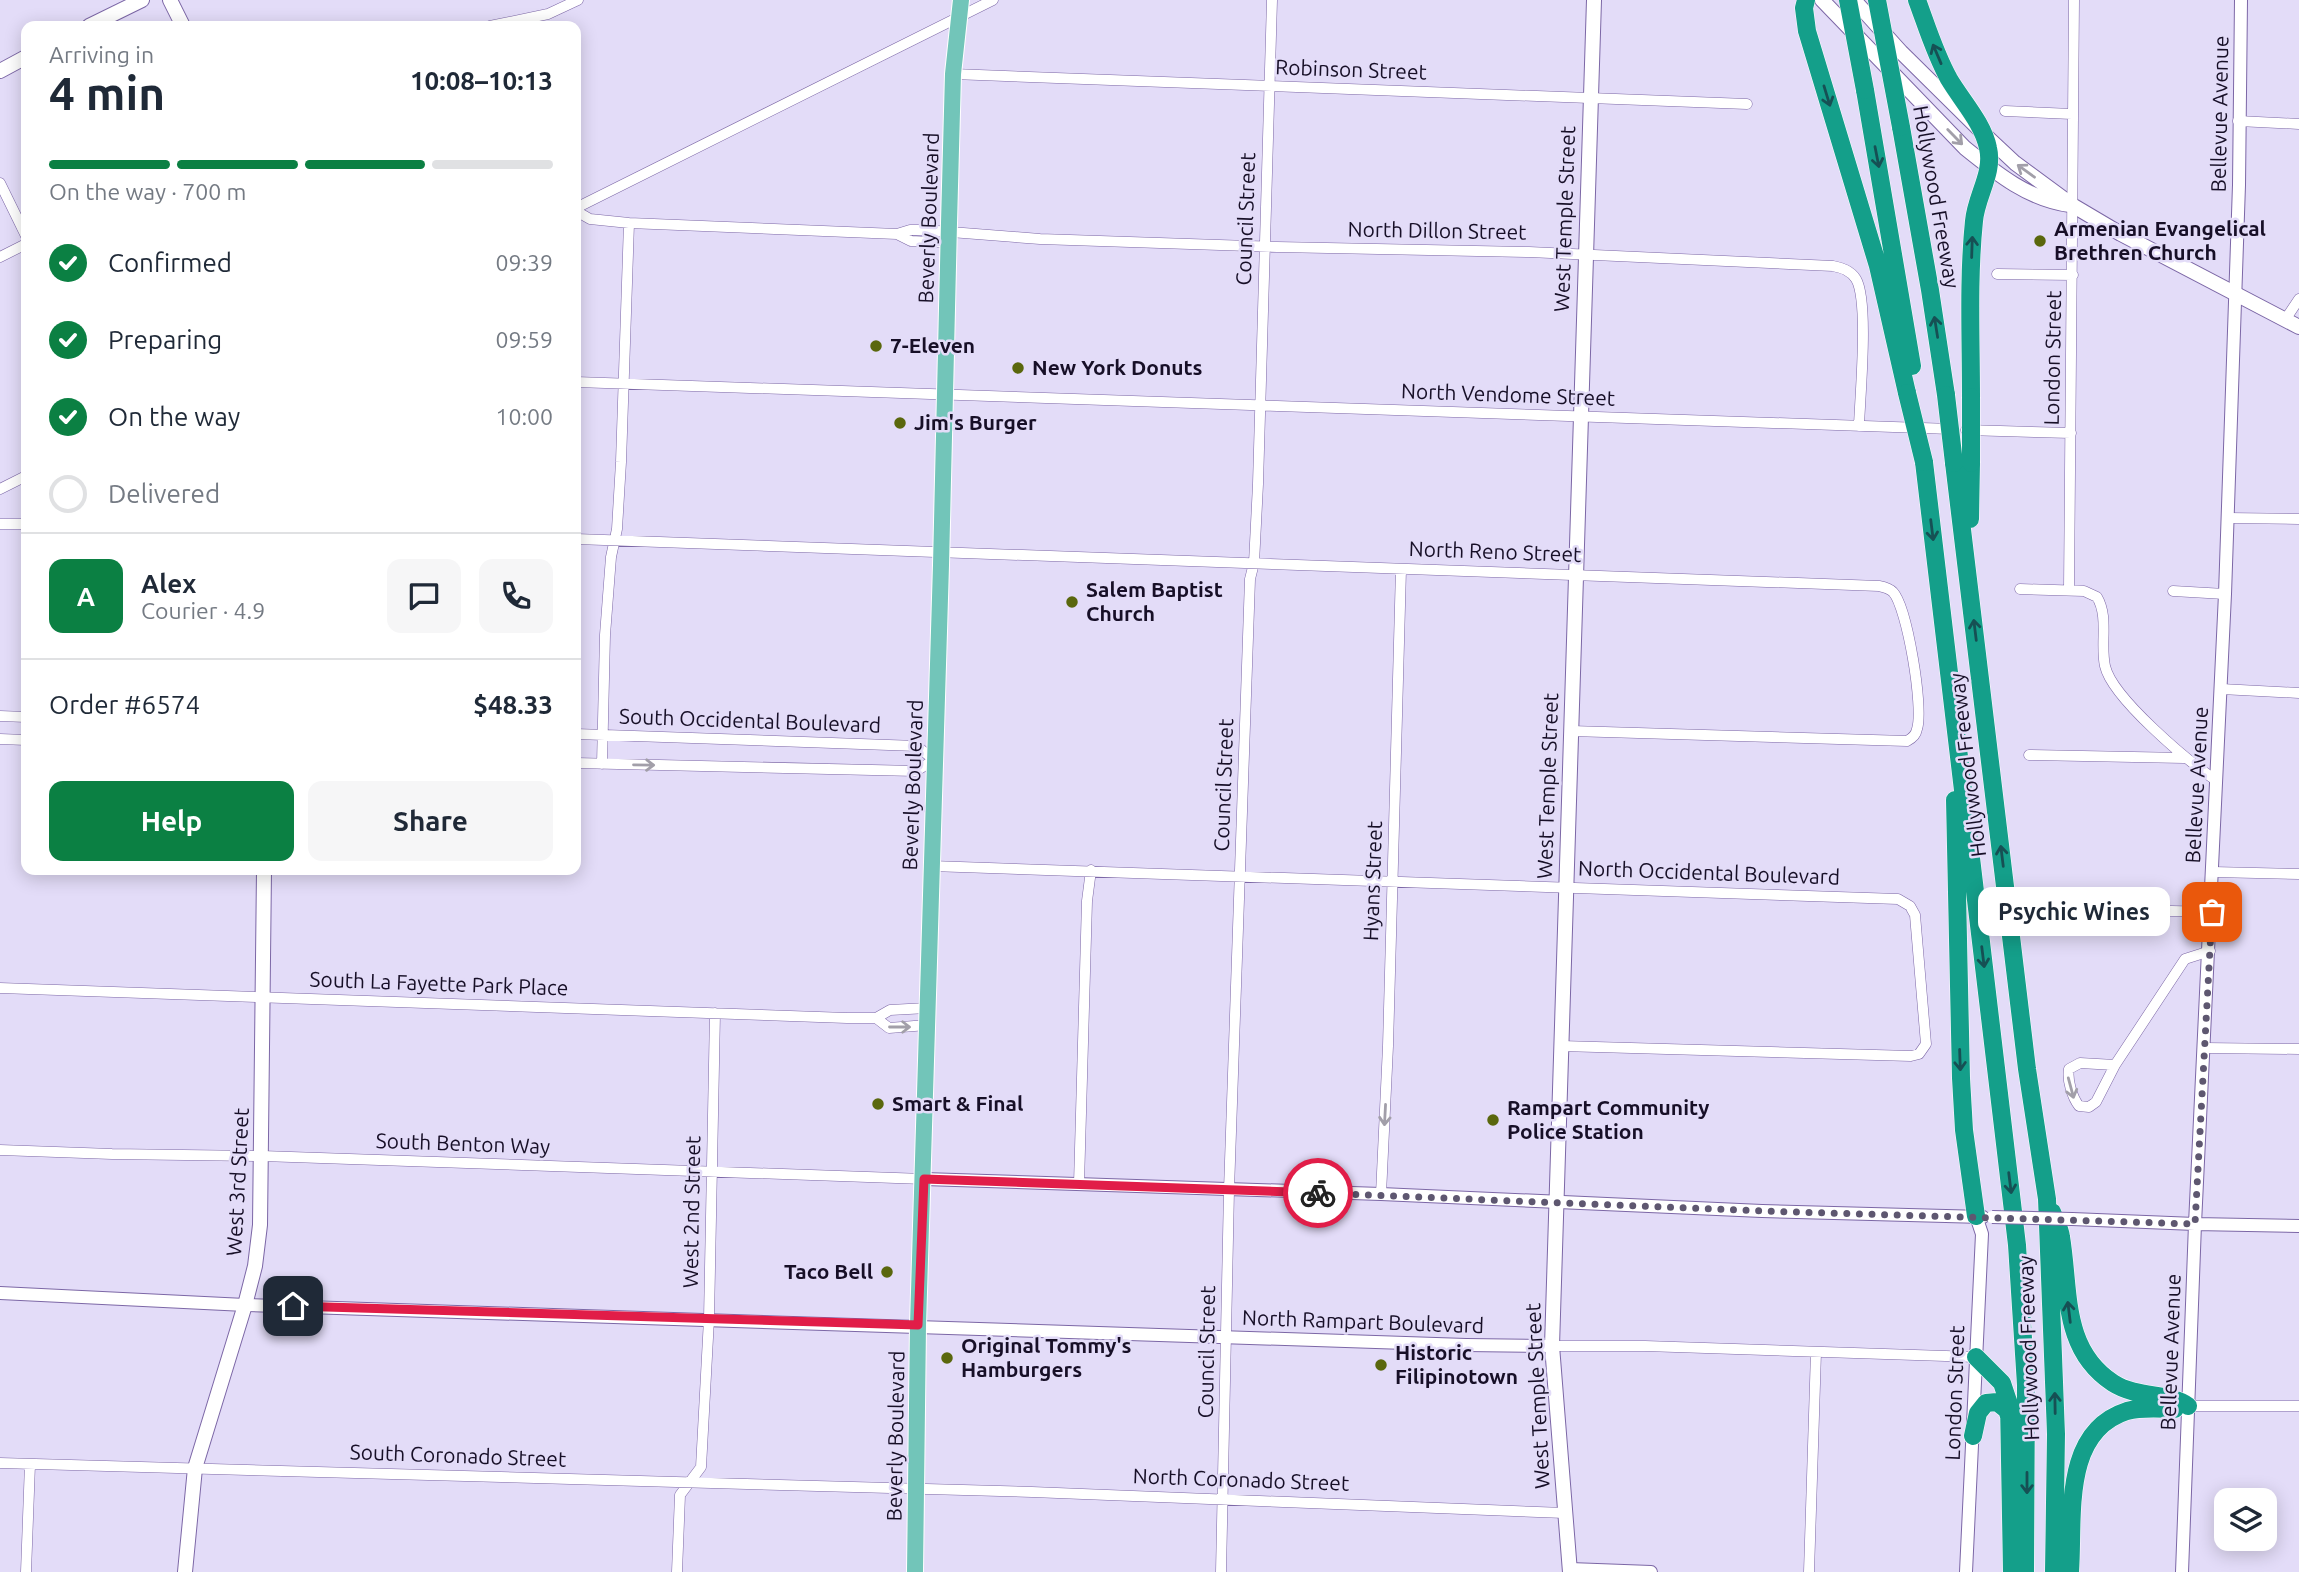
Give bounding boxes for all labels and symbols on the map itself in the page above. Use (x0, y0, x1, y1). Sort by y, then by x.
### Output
street label: Bellevue Avenue (2206, 35, 2232, 193)
one-way arrow (1930, 44, 1943, 65)
street label: Robinson Street (1275, 54, 1427, 84)
one-way arrow (1821, 85, 1834, 107)
street label: Hollywood Freeway (1909, 104, 1965, 290)
street label: West Temple Street (1549, 126, 1579, 312)
one-way arrow (1946, 128, 1963, 145)
street label: Beverly Boulevard (913, 132, 943, 304)
one-way arrow (1870, 145, 1884, 168)
street label: Council Street (1231, 152, 1259, 286)
one-way arrow (2017, 164, 2036, 178)
street label: North Dillon Street (1347, 216, 1527, 244)
place label: Armenian Evangelical Brethren Church (2054, 216, 2266, 264)
marker: Armenian Evangelical Brethren Church (2032, 233, 2048, 249)
one-way arrow (1966, 236, 1979, 259)
street label: London Street (2039, 290, 2065, 426)
one-way arrow (1929, 316, 1942, 339)
place label: 7-Eleven (890, 333, 975, 357)
marker: 7-Eleven (868, 338, 884, 354)
place label: New York Donuts (1032, 355, 1203, 379)
marker: New York Donuts (1010, 360, 1026, 376)
street label: North Vendome Street (1401, 378, 1615, 410)
place label: Jim's Burger (914, 410, 1037, 434)
marker: Jim's Burger (892, 415, 908, 431)
one-way arrow (1925, 518, 1938, 541)
street label: North Reno Street (1408, 536, 1582, 566)
place label: Salem Baptist Church (1086, 577, 1223, 625)
marker: Salem Baptist Church (1064, 594, 1080, 610)
one-way arrow (1968, 619, 1981, 641)
street label: Hollywood Freeway (1944, 672, 1990, 859)
street label: West Temple Street (1532, 693, 1562, 879)
street label: Beverly Boulevard (897, 699, 927, 871)
street label: South Occidental Boulevard (619, 703, 882, 737)
street label: Bellevue Avenue (2180, 706, 2212, 864)
street label: Council Street (1209, 718, 1237, 852)
one-way arrow (632, 758, 655, 772)
street label: Hyans Street (1358, 821, 1386, 941)
one-way arrow (1995, 845, 2008, 867)
street label: North Occidental Boulevard (1578, 855, 1841, 889)
pin (2182, 882, 2242, 942)
callout: Psychic Wines (1978, 888, 2170, 936)
one-way arrow (1977, 945, 1990, 968)
street label: South La Fayette Park Place (309, 966, 569, 1000)
one-way arrow (888, 1020, 911, 1034)
one-way arrow (1954, 1048, 1967, 1071)
one-way arrow (2066, 1077, 2079, 1099)
place label: Smart & Final (892, 1091, 1023, 1115)
place label: Rampart Community Police Station (1507, 1095, 1709, 1143)
marker: Smart & Final (870, 1096, 886, 1112)
one-way arrow (1378, 1103, 1391, 1126)
street label: West 3rd Street (221, 1107, 253, 1257)
marker: Rampart Community Police Station (1485, 1112, 1501, 1128)
street label: South Benton Way (375, 1128, 551, 1158)
street label: West 2nd Street (678, 1136, 704, 1288)
courier (1283, 1158, 1353, 1228)
one-way arrow (2004, 1171, 2017, 1194)
street label: Hollywood Freeway (2013, 1255, 2043, 1441)
place label: Taco Bell (784, 1259, 873, 1283)
marker: Taco Bell (879, 1264, 895, 1280)
street label: Bellevue Avenue (2155, 1273, 2185, 1431)
pin (263, 1276, 323, 1336)
street label: Council Street (1193, 1285, 1219, 1419)
one-way arrow (2063, 1301, 2076, 1324)
street label: West Temple Street (1520, 1303, 1554, 1490)
street label: North Rampart Boulevard (1242, 1305, 1485, 1337)
street label: London Street (1940, 1325, 1968, 1461)
place label: Original Tommy's Hamburgers (961, 1333, 1132, 1381)
place label: Historic Filipinotown (1395, 1340, 1518, 1388)
street label: Beverly Boulevard (882, 1350, 908, 1522)
marker: Original Tommy's Hamburgers (939, 1350, 955, 1366)
marker: Historic Filipinotown (1373, 1357, 1389, 1373)
one-way arrow (2048, 1392, 2061, 1415)
street label: South Coronado Street (349, 1439, 567, 1471)
street label: North Coronado Street (1132, 1463, 1350, 1495)
one-way arrow (2020, 1472, 2034, 1495)

